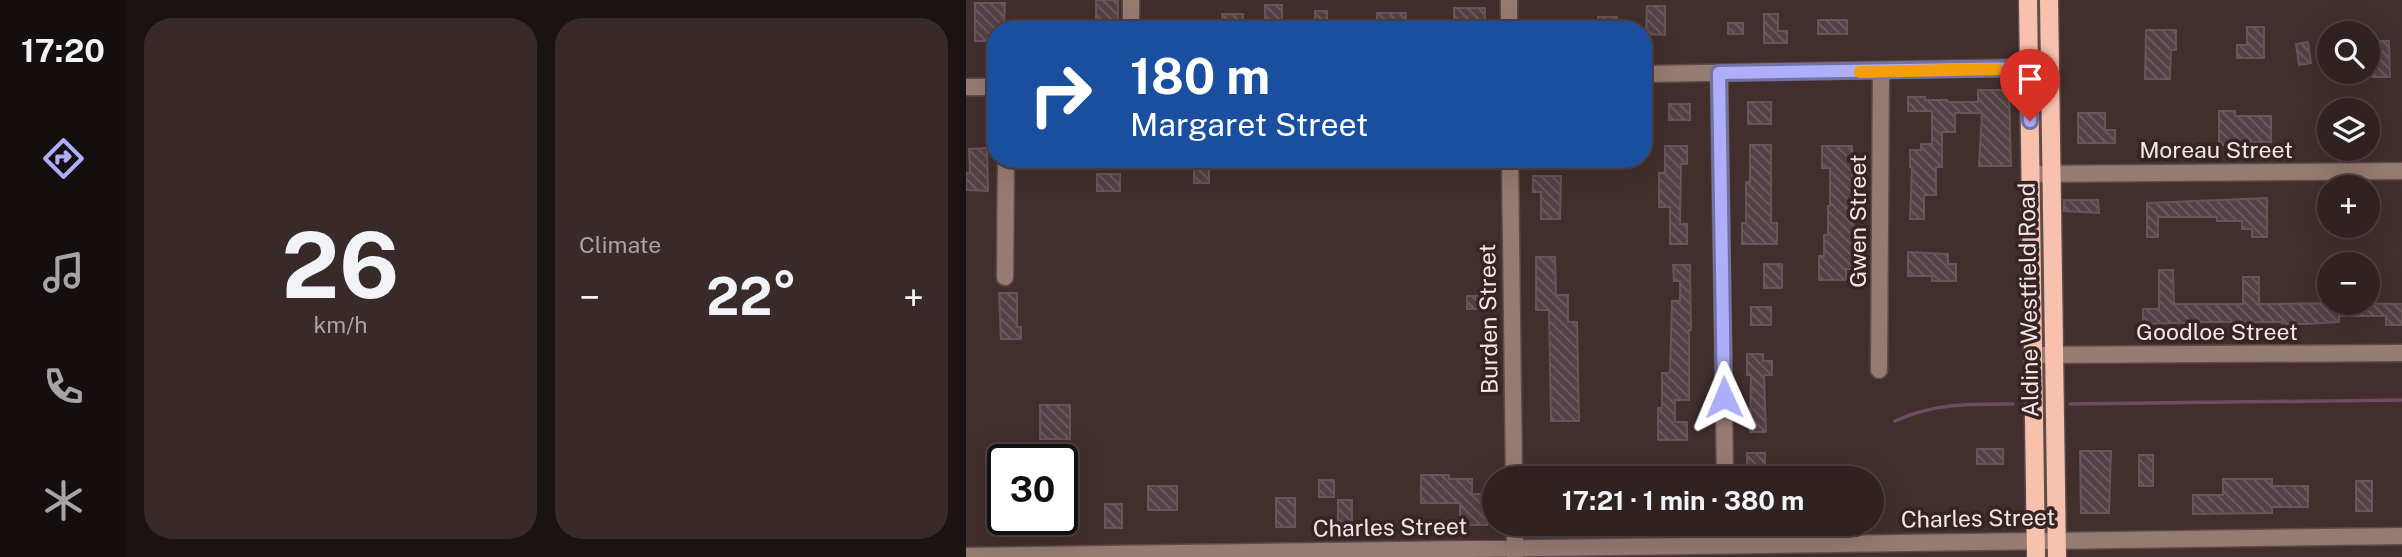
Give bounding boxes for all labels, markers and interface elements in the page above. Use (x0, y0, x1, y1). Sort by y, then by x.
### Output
map controls (2317, 21, 2380, 315)
button: search (2317, 21, 2380, 84)
text: 17:20 (21, 32, 105, 69)
text: 180 m (1130, 47, 1270, 105)
icon: right (1015, 49, 1106, 140)
pin (2000, 49, 2060, 121)
icon: arrive (2011, 60, 2049, 98)
button: layers (2317, 98, 2380, 161)
text: Margaret Street (1130, 106, 1368, 143)
icon: directions (39, 134, 88, 183)
street label: Moreau Street (2139, 136, 2293, 163)
street label: Gwen Street (1844, 154, 1871, 288)
button: + (2317, 175, 2380, 238)
street label: Aldine Westfield Road (2012, 182, 2044, 418)
text: 26 (282, 212, 399, 318)
text: Climate (579, 231, 661, 258)
street label: Burden Street (1473, 244, 1503, 394)
icon: music (39, 248, 88, 297)
button: − (2317, 252, 2380, 315)
text: 22° (706, 266, 797, 327)
text: − (579, 275, 600, 320)
text: + (903, 275, 924, 320)
text: km/h (313, 311, 368, 338)
street label: Goodloe Street (2136, 318, 2298, 345)
position arrow (1687, 360, 1761, 434)
icon: phone (39, 362, 88, 411)
speed limit sign: 30 (987, 444, 1078, 535)
icon: climate (39, 476, 88, 525)
text: 17:21 · 1 min · 380 m (1562, 485, 1804, 516)
street label: Charles Street (1901, 503, 2055, 533)
street label: Charles Street (1313, 512, 1467, 542)

